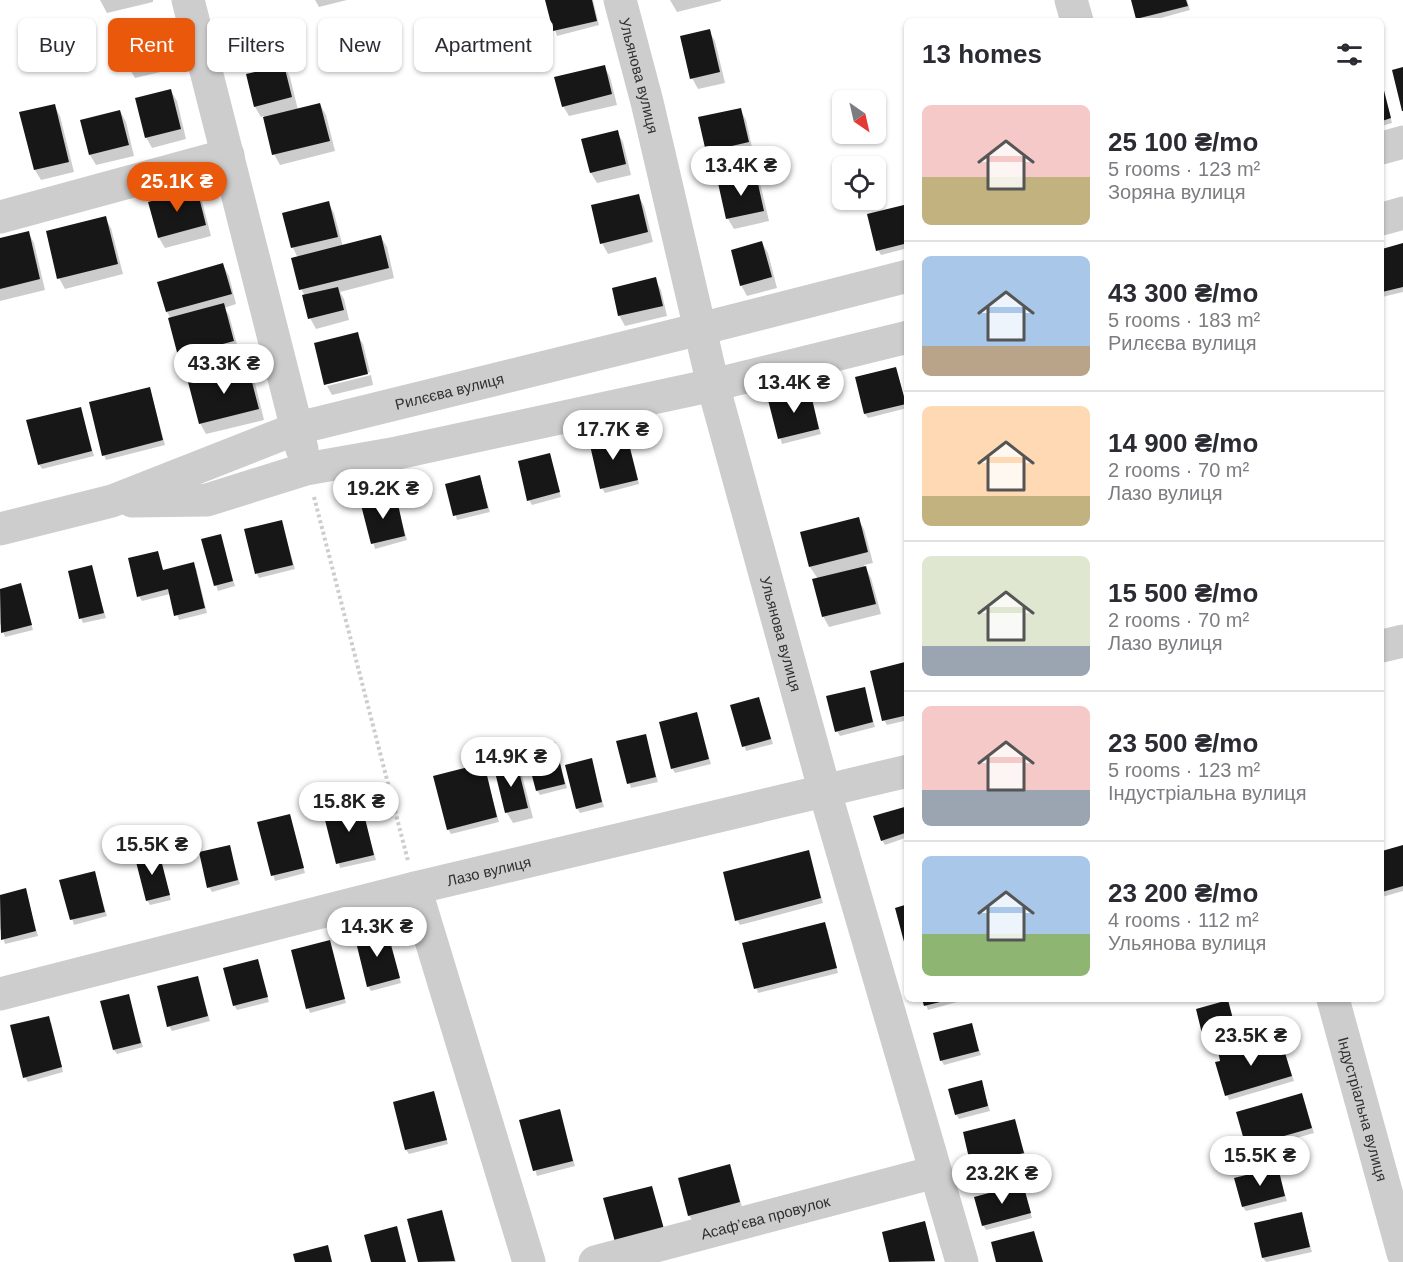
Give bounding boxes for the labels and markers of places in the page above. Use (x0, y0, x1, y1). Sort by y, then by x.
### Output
pin: 13.4K ₴ (686, 146, 796, 197)
pin: 25.1K ₴ (122, 162, 232, 213)
pin: 43.3K ₴ (169, 344, 279, 395)
pin: 13.4K ₴ (739, 363, 849, 414)
pin: 17.7K ₴ (558, 410, 668, 461)
pin: 19.2K ₴ (328, 469, 438, 520)
pin: 14.9K ₴ (456, 737, 566, 788)
pin: 15.8K ₴ (294, 782, 404, 833)
pin: 15.5K ₴ (97, 825, 207, 876)
pin: 14.3K ₴ (322, 907, 432, 958)
pin: 23.5K ₴ (1196, 1016, 1306, 1067)
pin: 15.5K ₴ (1205, 1136, 1315, 1187)
pin: 23.2K ₴ (947, 1154, 1057, 1205)

